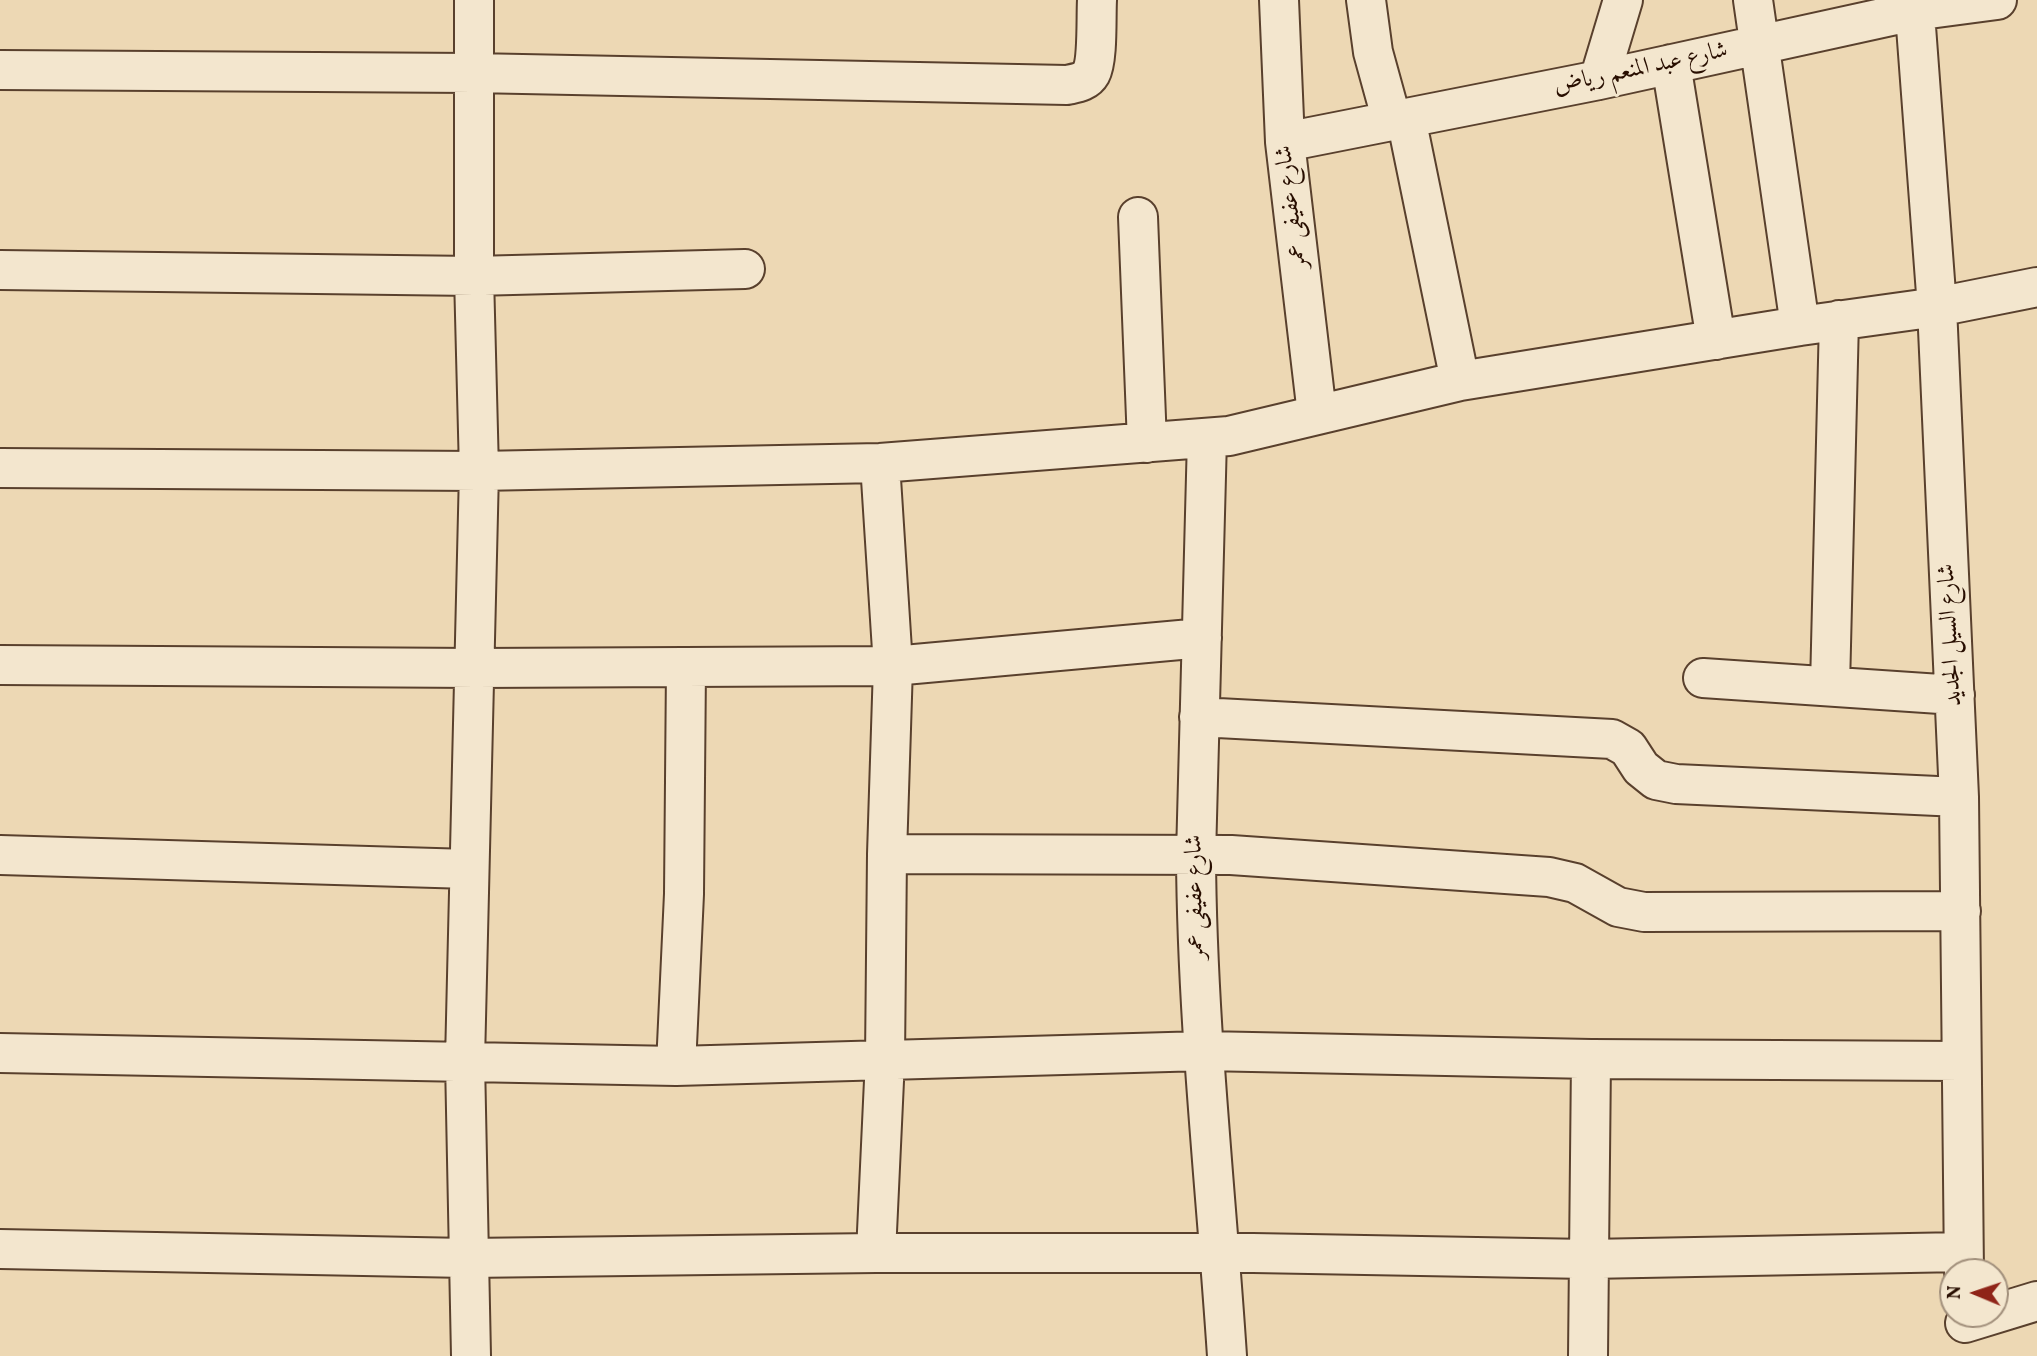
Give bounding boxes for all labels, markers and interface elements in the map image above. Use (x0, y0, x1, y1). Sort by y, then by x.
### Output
street label: شارع عبد المنعم رياض (1551, 37, 1731, 103)
street label: شارع عفيفى عمر (1271, 143, 1315, 271)
street label: شارع السيل الجديد (1934, 563, 1970, 707)
street label: شارع عفيفى عمر (1182, 835, 1212, 959)
north arrow (1939, 1258, 2009, 1328)
text: N (1942, 1285, 1968, 1300)

